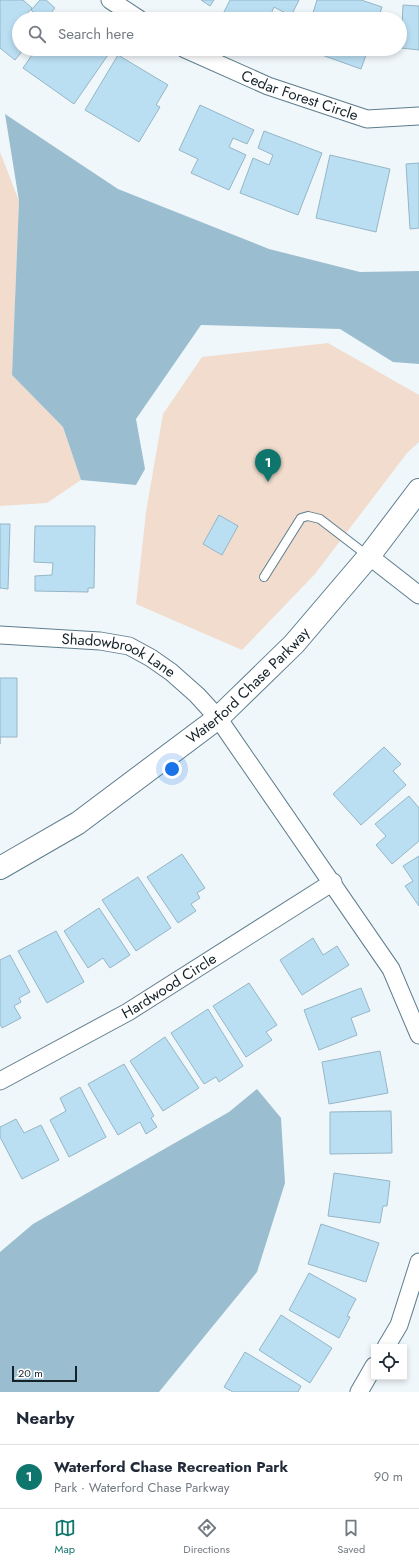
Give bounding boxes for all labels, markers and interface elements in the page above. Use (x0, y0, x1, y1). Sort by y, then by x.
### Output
search box (12, 12, 407, 56)
icon: search (26, 23, 48, 45)
text: Search here (58, 23, 134, 45)
street label: Cedar Forest Circle (238, 64, 362, 126)
pin: 1 (255, 449, 281, 482)
street label: Waterford Chase Parkway (182, 622, 315, 749)
street label: Shadowbrook Lane (61, 628, 180, 683)
your location (162, 759, 182, 779)
street label: Hardwood Circle (118, 947, 221, 1024)
map controls (371, 1344, 407, 1380)
button: locate (371, 1344, 407, 1380)
scale bar (12, 1364, 77, 1383)
text: 20 m (18, 1365, 43, 1381)
text: Nearby (16, 1406, 74, 1430)
text: Waterford Chase Recreation Park (54, 1456, 288, 1478)
text: 1 (26, 1467, 32, 1486)
text: 90 m (374, 1467, 403, 1486)
text: Park · Waterford Chase Parkway (54, 1478, 229, 1497)
tab: Map (54, 1517, 76, 1557)
tab: Directions (183, 1517, 230, 1557)
tab: Saved (337, 1517, 365, 1557)

